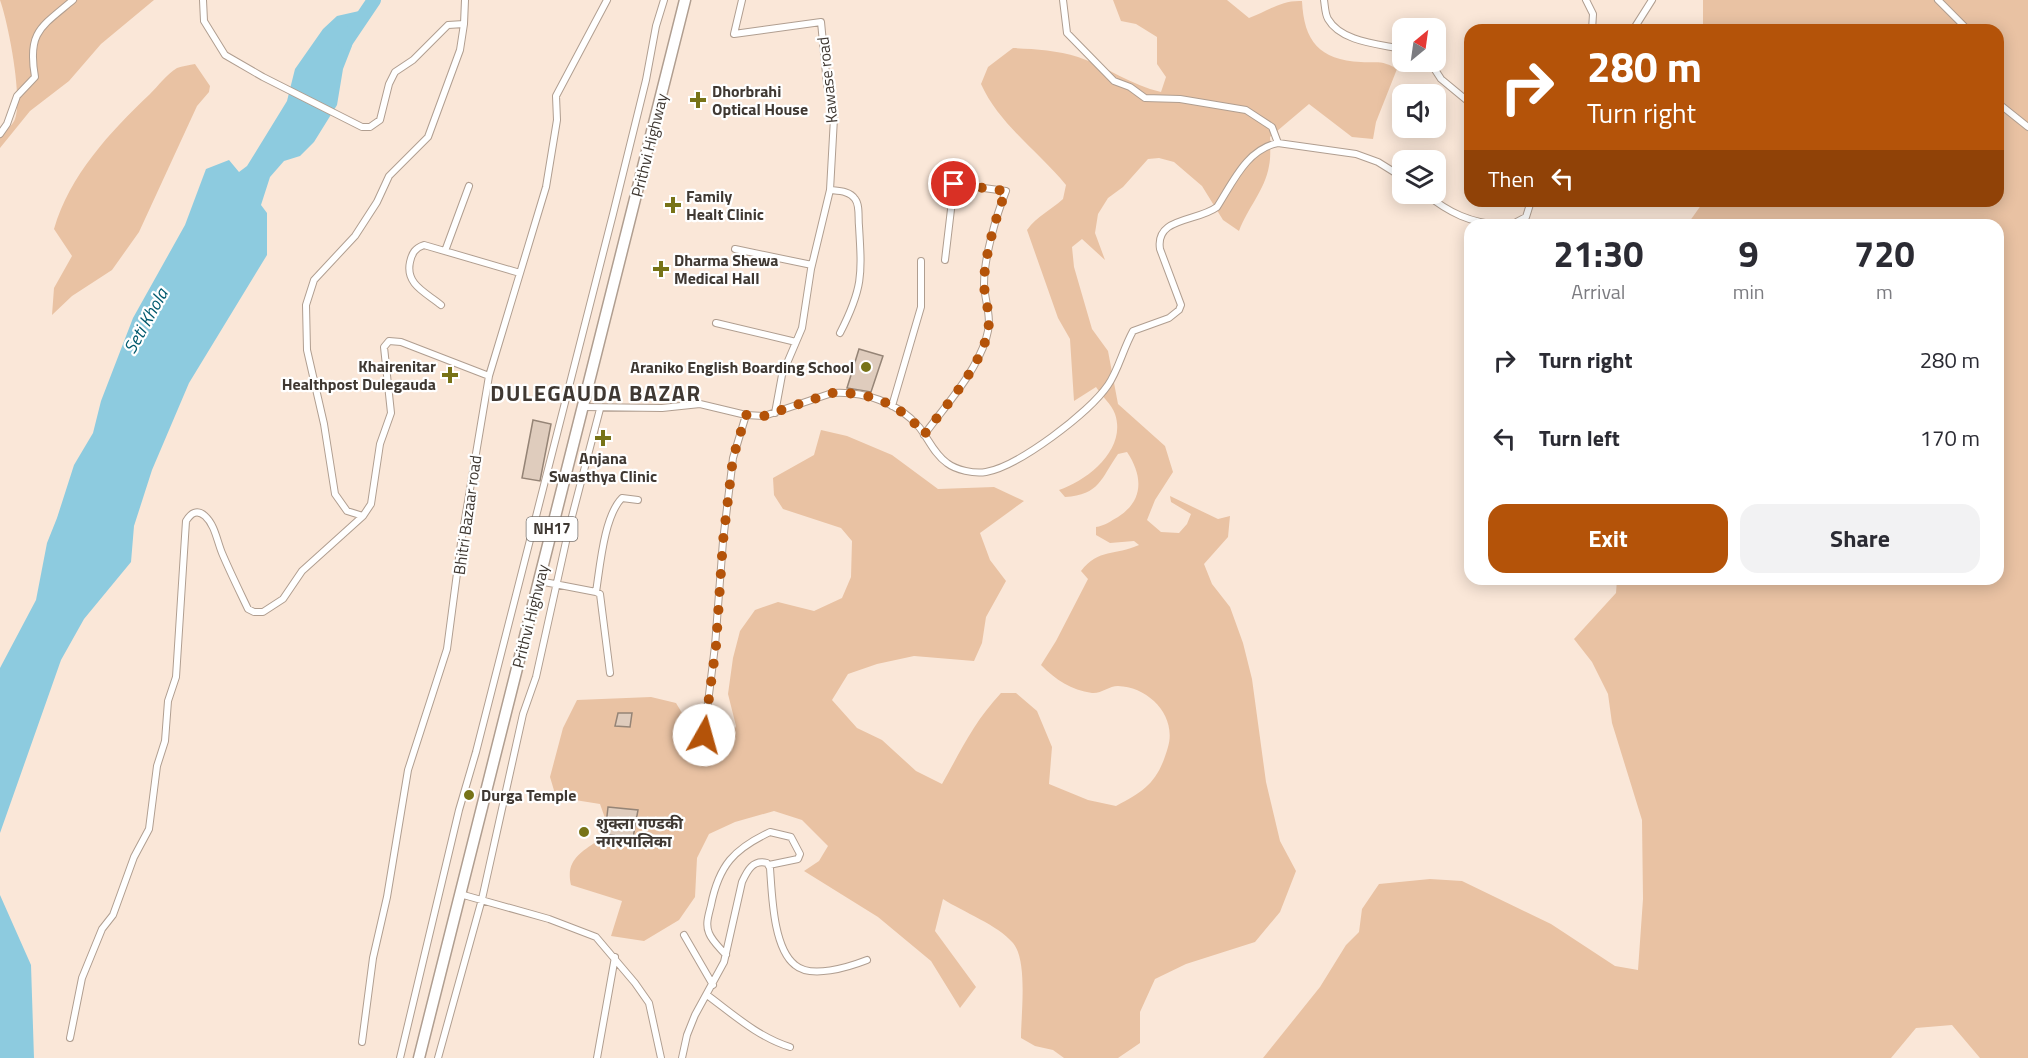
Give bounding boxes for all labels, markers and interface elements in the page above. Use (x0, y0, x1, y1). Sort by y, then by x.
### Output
north arrow (1392, 18, 1446, 72)
map controls (1392, 18, 1446, 204)
text: 280 m (1587, 34, 1702, 98)
street label: Kawase road (811, 36, 843, 124)
icon: right (1488, 48, 1566, 126)
place label: Dhorbrahi Optical House (712, 79, 808, 121)
button: sound (1392, 84, 1446, 138)
street label: Prithvi Highway (625, 90, 674, 199)
marker: Dhorbrahi Optical House (689, 91, 707, 109)
text: Turn right (1587, 92, 1696, 133)
button: layers (1392, 150, 1446, 204)
pin (928, 158, 979, 209)
text: Then (1488, 162, 1534, 196)
icon: left (1546, 162, 1579, 195)
icon: arrive (937, 167, 970, 200)
place label: Family Healt Clinic (686, 184, 764, 226)
marker: Family Healt Clinic (664, 196, 682, 214)
text: 21:30 (1553, 226, 1643, 281)
text: 9 (1739, 226, 1759, 281)
text: 720 (1854, 226, 1915, 281)
place label: Dharma Shewa Medical Hall (674, 248, 779, 290)
marker: Dharma Shewa Medical Hall (652, 260, 670, 278)
text: Arrival (1571, 276, 1626, 307)
text: min (1733, 276, 1765, 307)
text: m (1876, 276, 1893, 307)
water label: Seti Khola (117, 282, 175, 358)
text: Turn right (1539, 343, 1633, 377)
text: 280 m (1920, 343, 1980, 377)
icon: right (1488, 344, 1521, 377)
place label: Khairenitar Healthpost Dulegauda (282, 354, 436, 396)
place label: Araniko English Boarding School (630, 355, 854, 379)
marker: Araniko English Boarding School (859, 360, 873, 374)
marker: Khairenitar Healthpost Dulegauda (441, 366, 459, 384)
district label: DULEGAUDA BAZAR (490, 376, 702, 410)
text: Turn left (1539, 421, 1620, 455)
text: 170 m (1920, 421, 1980, 455)
icon: left (1488, 422, 1521, 455)
marker: Anjana Swasthya Clinic (594, 429, 612, 447)
place label: Anjana Swasthya Clinic (549, 446, 657, 488)
street label: Bhitri Bazaar road (447, 454, 487, 576)
button: Exit (1488, 504, 1728, 573)
button: Share (1740, 504, 1980, 573)
road number: NH17 (526, 517, 578, 541)
street label: Prithvi Highway (506, 561, 555, 670)
position arrow (672, 703, 736, 767)
place label: Durga Temple (481, 783, 576, 807)
marker: Durga Temple (462, 788, 476, 802)
place label: शुक्ला गण्डकी नगरपालिका (596, 811, 683, 853)
marker: शुक्ला गण्डकी नगरपालिका (577, 825, 591, 839)

